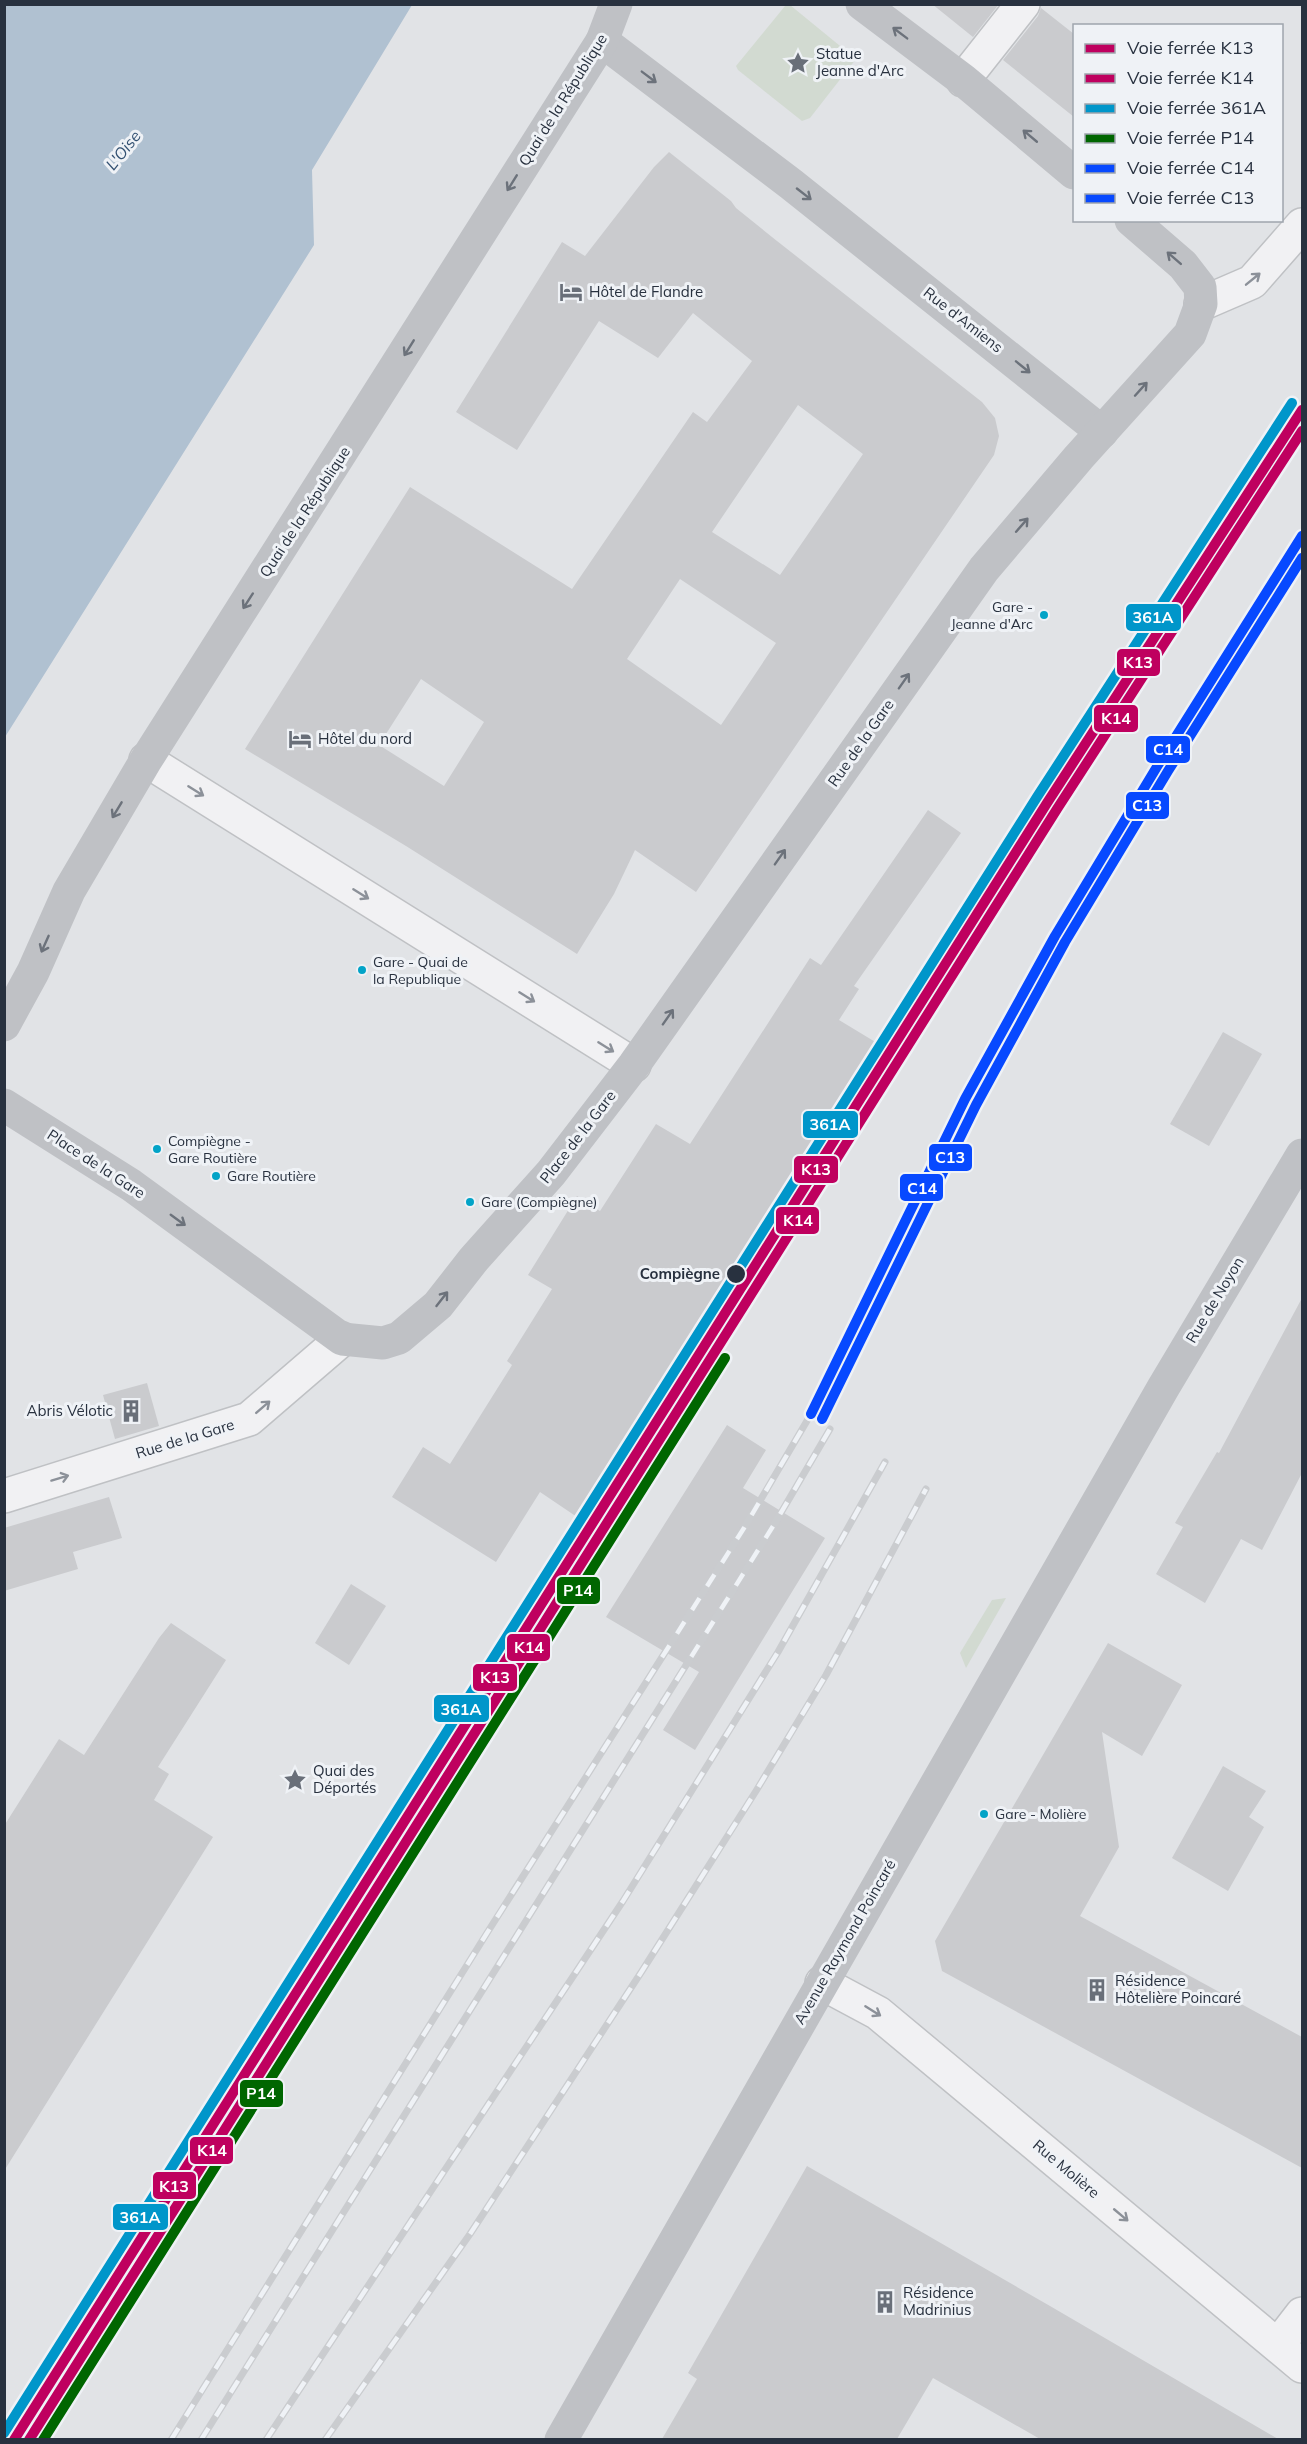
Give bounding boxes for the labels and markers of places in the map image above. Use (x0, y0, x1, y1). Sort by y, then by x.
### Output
place label: Statue Jeanne d'Arc (816, 44, 904, 80)
place icon: Statue Jeanne d'Arc (785, 50, 811, 76)
hotel icon: Hôtel de Flandre (558, 279, 584, 305)
place label: Hôtel de Flandre (589, 282, 703, 301)
place label: Gare - Jeanne d'Arc (951, 598, 1033, 633)
marker: Gare - Jeanne d'Arc (1038, 609, 1050, 621)
hotel icon: Hôtel du nord (287, 726, 313, 752)
place label: Hôtel du nord (318, 729, 412, 748)
place label: Gare - Quai de la Republique (373, 953, 468, 988)
marker: Gare - Quai de la Republique (356, 964, 368, 976)
place label: Compiègne - Gare Routière (168, 1132, 257, 1167)
marker: Compiègne - Gare Routière (151, 1143, 163, 1155)
place label: Gare Routière (227, 1167, 316, 1185)
marker: Gare Routière (210, 1170, 222, 1182)
place label: Gare (Compiègne) (481, 1193, 598, 1211)
marker: Gare (Compiègne) (464, 1196, 476, 1208)
marker: Compiègne (725, 1263, 747, 1285)
place label: Compiègne (640, 1264, 720, 1283)
building icon: Abris Vélotic (118, 1398, 144, 1424)
place label: Abris Vélotic (27, 1401, 113, 1420)
place label: Quai des Déportés (313, 1761, 377, 1797)
place icon: Quai des Déportés (282, 1767, 308, 1793)
place label: Gare - Molière (995, 1805, 1086, 1823)
marker: Gare - Molière (978, 1808, 990, 1820)
place label: Résidence Hôtelière Poincaré (1115, 1971, 1241, 2007)
building icon: Résidence Hôtelière Poincaré (1084, 1977, 1110, 2003)
place label: Résidence Madrinius (903, 2283, 974, 2319)
building icon: Résidence Madrinius (872, 2289, 898, 2315)

